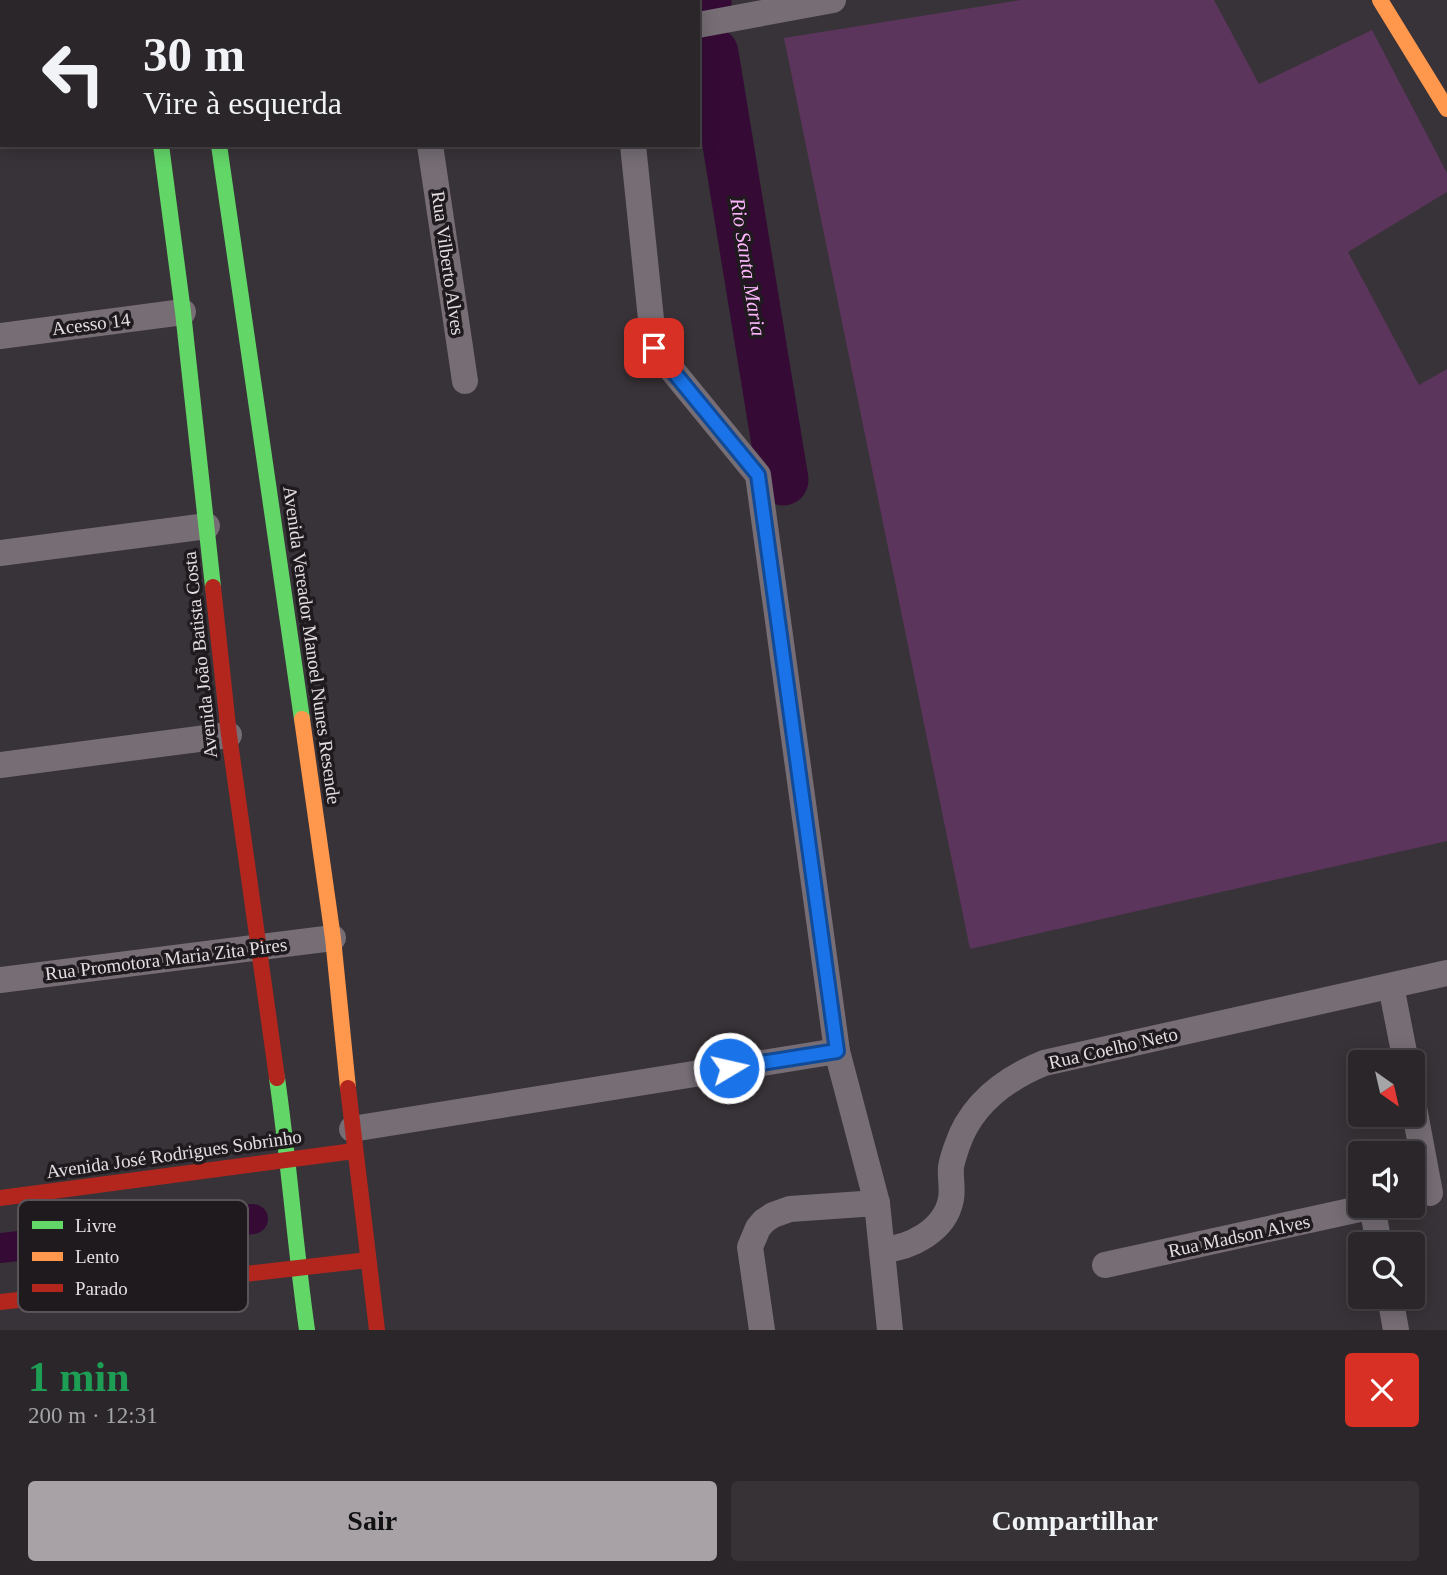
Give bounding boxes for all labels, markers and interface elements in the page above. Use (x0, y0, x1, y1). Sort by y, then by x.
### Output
text: 30 m (143, 27, 245, 82)
icon: left (28, 28, 119, 119)
text: Vire à esquerda (143, 85, 342, 121)
street label: Rua Vilberto Alves (427, 190, 469, 336)
water label: Rio Santa Maria (725, 195, 771, 338)
street label: Acesso 14 (51, 309, 132, 339)
pin (624, 318, 684, 378)
icon: arrive (635, 329, 673, 367)
street label: Avenida Vereador Manoel Nunes Resende (279, 485, 345, 805)
street label: Avenida João Batista Costa (179, 550, 221, 760)
street label: Rua Promotora Maria Zita Pires (44, 934, 288, 984)
street label: Rua Coelho Neto (1046, 1023, 1180, 1073)
position arrow (692, 1031, 766, 1105)
north arrow (1348, 1050, 1424, 1127)
map controls (1348, 1050, 1425, 1309)
street label: Avenida José Rodrigues Sobrinho (45, 1126, 303, 1182)
button: sound (1348, 1141, 1425, 1218)
legend (18, 1200, 248, 1312)
street label: Rua Madson Alves (1166, 1211, 1312, 1261)
text: Livre (75, 1215, 116, 1236)
button: search (1348, 1232, 1425, 1309)
text: Lento (75, 1246, 119, 1267)
text: Parado (75, 1278, 128, 1299)
button: close (1345, 1353, 1419, 1427)
text: 1 min (28, 1354, 130, 1400)
text: 200 m · 12:31 (28, 1403, 158, 1428)
button: Sair (28, 1481, 717, 1561)
button: Compartilhar (731, 1481, 1419, 1561)

